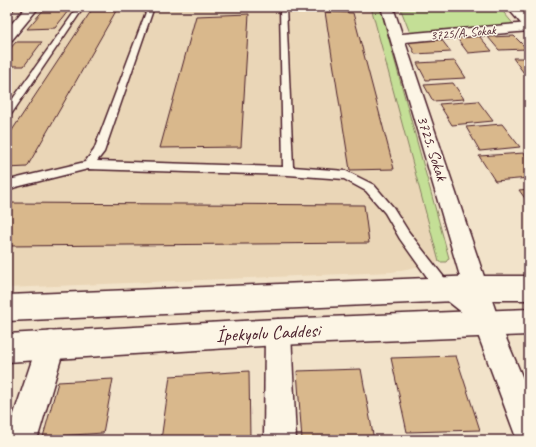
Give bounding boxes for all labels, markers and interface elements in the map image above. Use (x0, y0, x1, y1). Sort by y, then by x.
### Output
street label: 3725/A. Sokak (430, 22, 498, 44)
street label: 3725. Sokak (412, 113, 452, 184)
street label: İpekyolu Caddesi (215, 318, 323, 348)

